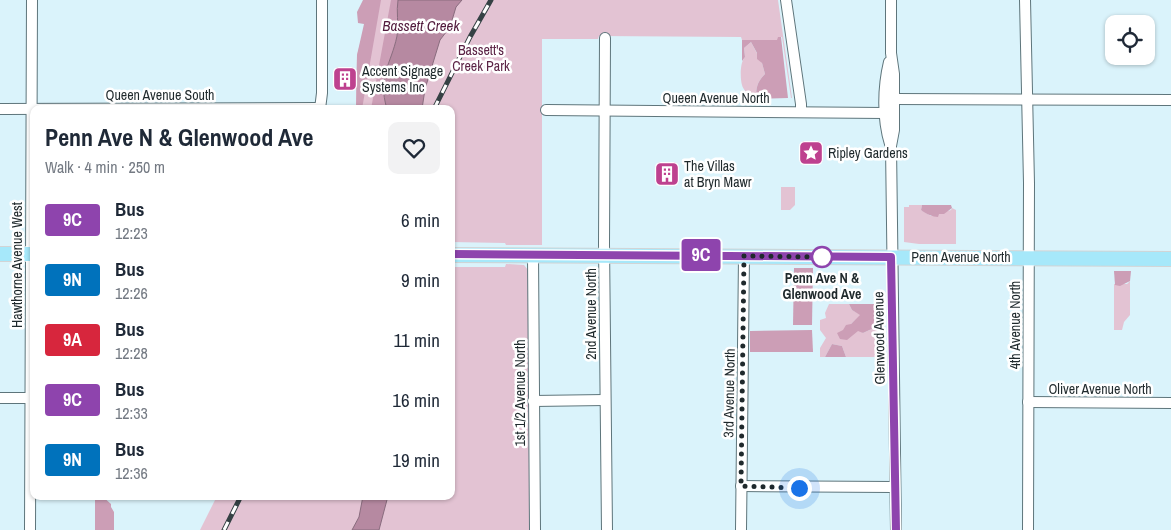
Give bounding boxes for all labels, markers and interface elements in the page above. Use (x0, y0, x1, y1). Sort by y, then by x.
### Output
water label: Bassett Creek (382, 15, 460, 36)
map controls (1105, 15, 1155, 65)
button: locate (1105, 15, 1155, 65)
park label: Bassett's Creek Park (452, 41, 510, 75)
place label: Accent Signage Systems Inc (361, 62, 443, 96)
building icon: Accent Signage Systems Inc (332, 66, 358, 92)
street label: Queen Avenue South (106, 86, 214, 104)
street label: Queen Avenue North (662, 89, 770, 107)
text: Penn Ave N & Glenwood Ave (45, 121, 313, 153)
button: heart (388, 122, 440, 174)
place icon: Ripley Gardens (798, 140, 824, 166)
place label: Ripley Gardens (828, 144, 908, 162)
text: Walk · 4 min · 250 m (45, 156, 165, 178)
place label: The Villas at Bryn Mawr (684, 157, 752, 191)
building icon: The Villas at Bryn Mawr (654, 161, 680, 187)
text: Bus (115, 196, 144, 222)
street label: Hawthorne Avenue West (8, 202, 26, 328)
text: 9C (63, 207, 82, 232)
text: 6 min (401, 207, 440, 233)
text: 12:23 (115, 222, 148, 244)
line badge: 9C (678, 239, 724, 271)
text: 9C (692, 242, 710, 267)
marker: Penn Ave N & Glenwood Ave (811, 246, 833, 268)
street label: Penn Avenue North (911, 248, 1011, 266)
text: Bus (115, 256, 144, 282)
text: 9N (63, 267, 82, 292)
text: 9 min (401, 267, 440, 293)
street label: 2nd Avenue North (582, 268, 600, 360)
place label: Penn Ave N & Glenwood Ave (783, 269, 861, 303)
street label: 4th Avenue North (1006, 281, 1024, 369)
text: 12:26 (115, 282, 148, 304)
street label: Glenwood Avenue (869, 291, 889, 385)
text: Bus (115, 316, 144, 342)
text: 9A (63, 327, 82, 352)
text: 11 min (394, 327, 440, 353)
street label: 1st 1/2 Avenue North (511, 339, 529, 447)
text: 12:28 (115, 342, 148, 364)
street label: 3rd Avenue North (719, 348, 739, 438)
text: Bus (115, 376, 144, 402)
street label: Oliver Avenue North (1048, 380, 1152, 398)
text: 9C (63, 387, 82, 412)
text: 16 min (392, 387, 440, 413)
text: 12:33 (115, 402, 148, 424)
text: Bus (115, 436, 144, 462)
text: 9N (63, 447, 82, 472)
text: 19 min (392, 447, 440, 473)
text: 12:36 (115, 462, 148, 484)
your location (787, 476, 812, 501)

